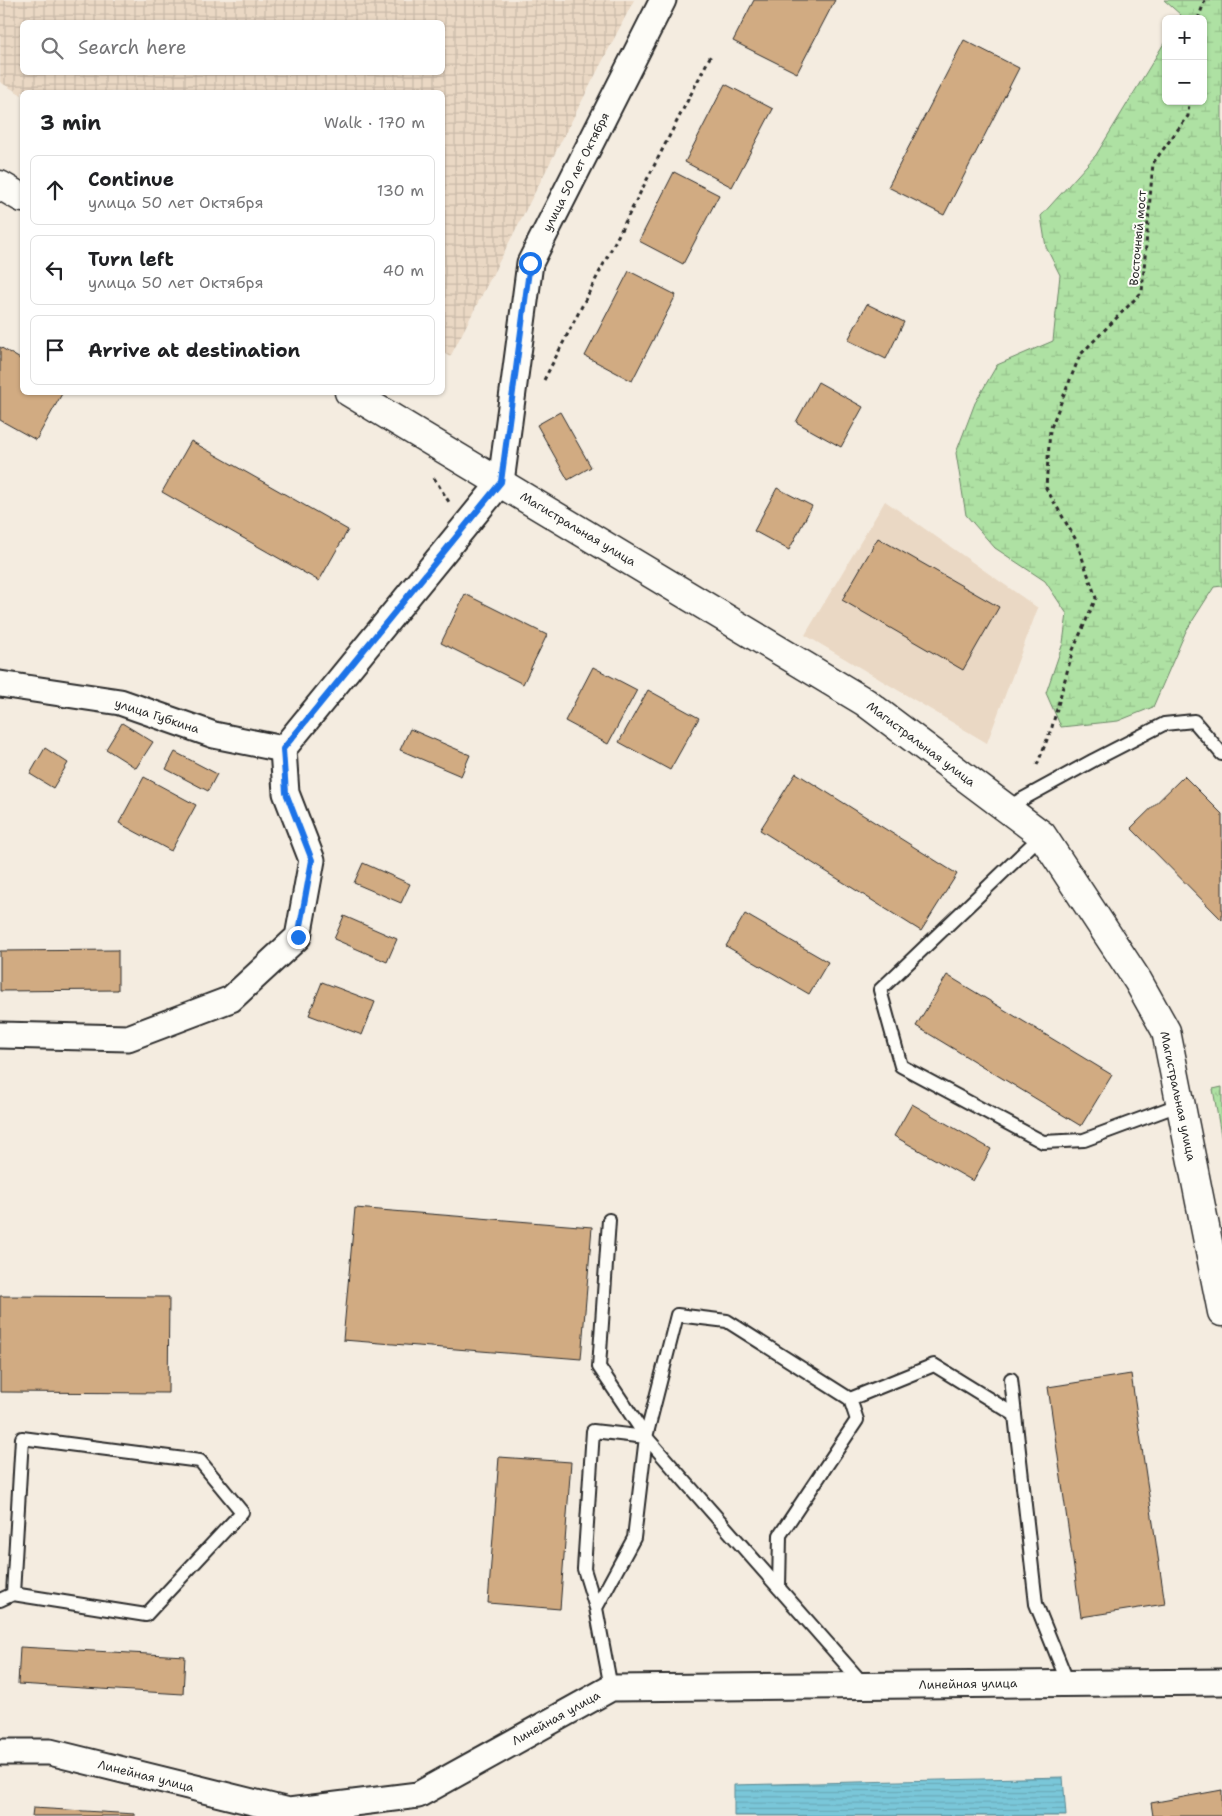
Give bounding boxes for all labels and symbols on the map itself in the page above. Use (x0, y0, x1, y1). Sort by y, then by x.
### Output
street label: улица 50 лет Октября (539, 110, 613, 234)
street label: Восточный мост (1126, 189, 1150, 286)
route start (519, 252, 542, 275)
street label: Магистральная улица (517, 488, 639, 570)
street label: улица Губкина (113, 695, 202, 737)
street label: Магистральная улица (863, 698, 979, 790)
route end (287, 926, 310, 949)
street label: Магистральная улица (1156, 1030, 1200, 1163)
street label: Линейная улица (919, 1675, 1018, 1693)
street label: Линейная улица (509, 1687, 603, 1749)
street label: Линейная улица (96, 1756, 196, 1796)

